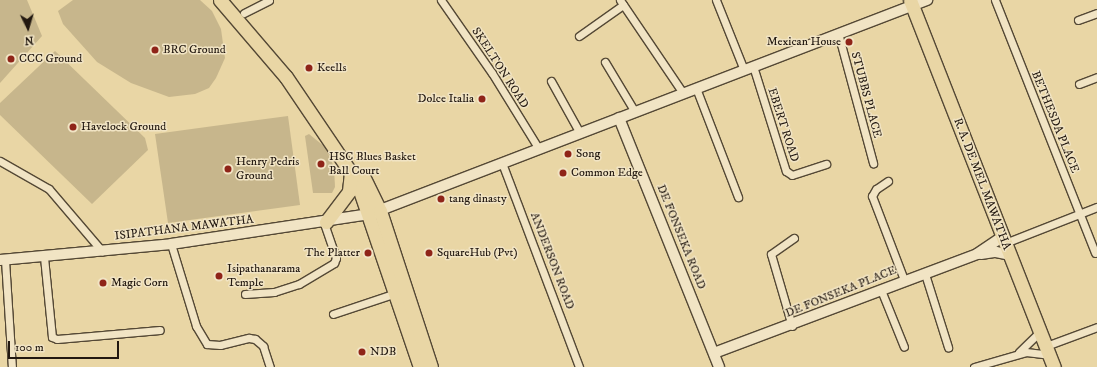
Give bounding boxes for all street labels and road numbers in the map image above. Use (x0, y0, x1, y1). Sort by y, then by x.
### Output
street label: SKELTON ROAD (468, 25, 532, 111)
street label: STUBBS PLACE (848, 50, 884, 140)
street label: BETHESDA PLACE (1028, 69, 1082, 175)
street label: EBERT ROAD (764, 86, 802, 164)
street label: R. A. DE MEL MAWATHA (950, 116, 1014, 252)
street label: DE FONSEKA ROAD (653, 183, 709, 291)
street label: ANDERSON ROAD (527, 210, 577, 312)
street label: ISIPATHANA MAWATHA (114, 212, 254, 244)
street label: DE FONSEKA PLACE (783, 263, 899, 321)

